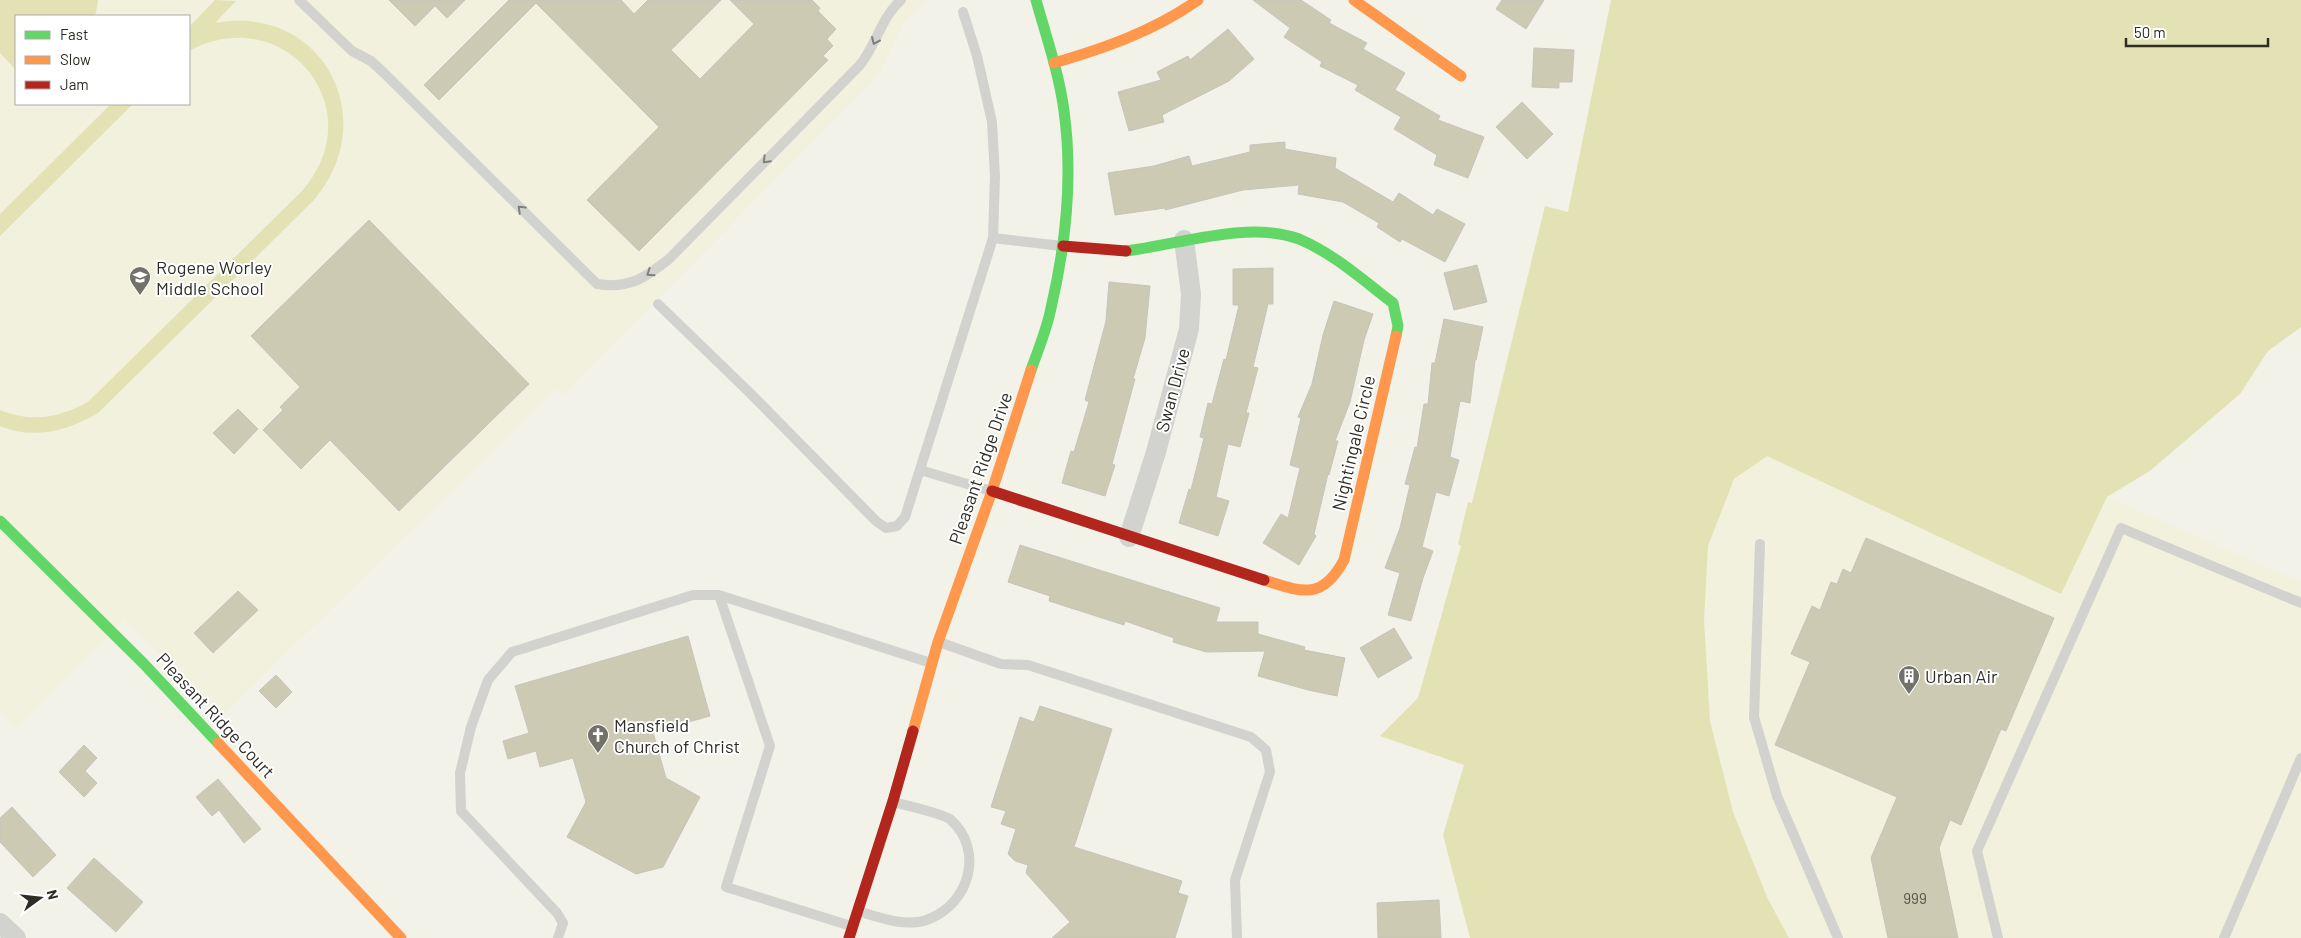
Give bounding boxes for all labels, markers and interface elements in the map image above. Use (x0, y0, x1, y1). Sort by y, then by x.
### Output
legend (15, 15, 190, 105)
scale bar (2126, 15, 2268, 47)
text: 50 m (2134, 23, 2166, 41)
text: Fast (60, 25, 88, 43)
one-way arrow (871, 36, 882, 45)
text: Slow (60, 50, 91, 68)
text: Jam (60, 75, 89, 93)
one-way arrow (763, 155, 772, 164)
one-way arrow (517, 206, 526, 215)
place label: Rogene Worley Middle School (156, 256, 272, 299)
school or university icon: Rogene Worley Middle School (128, 265, 152, 296)
one-way arrow (646, 267, 655, 277)
street label: Swan Drive (1150, 346, 1194, 434)
street label: Nightingale Circle (1327, 373, 1379, 513)
street label: Pleasant Ridge Drive (944, 389, 1016, 547)
street label: Pleasant Ridge Court (152, 648, 280, 782)
building icon: Urban Air (1897, 664, 1921, 695)
place label: Urban Air (1925, 665, 1998, 687)
place label: Mansfield Church of Christ (614, 714, 740, 757)
church icon: Mansfield Church of Christ (586, 723, 610, 754)
north arrow (15, 873, 65, 923)
text: N (44, 888, 62, 901)
house number: 999 (1903, 889, 1927, 907)

